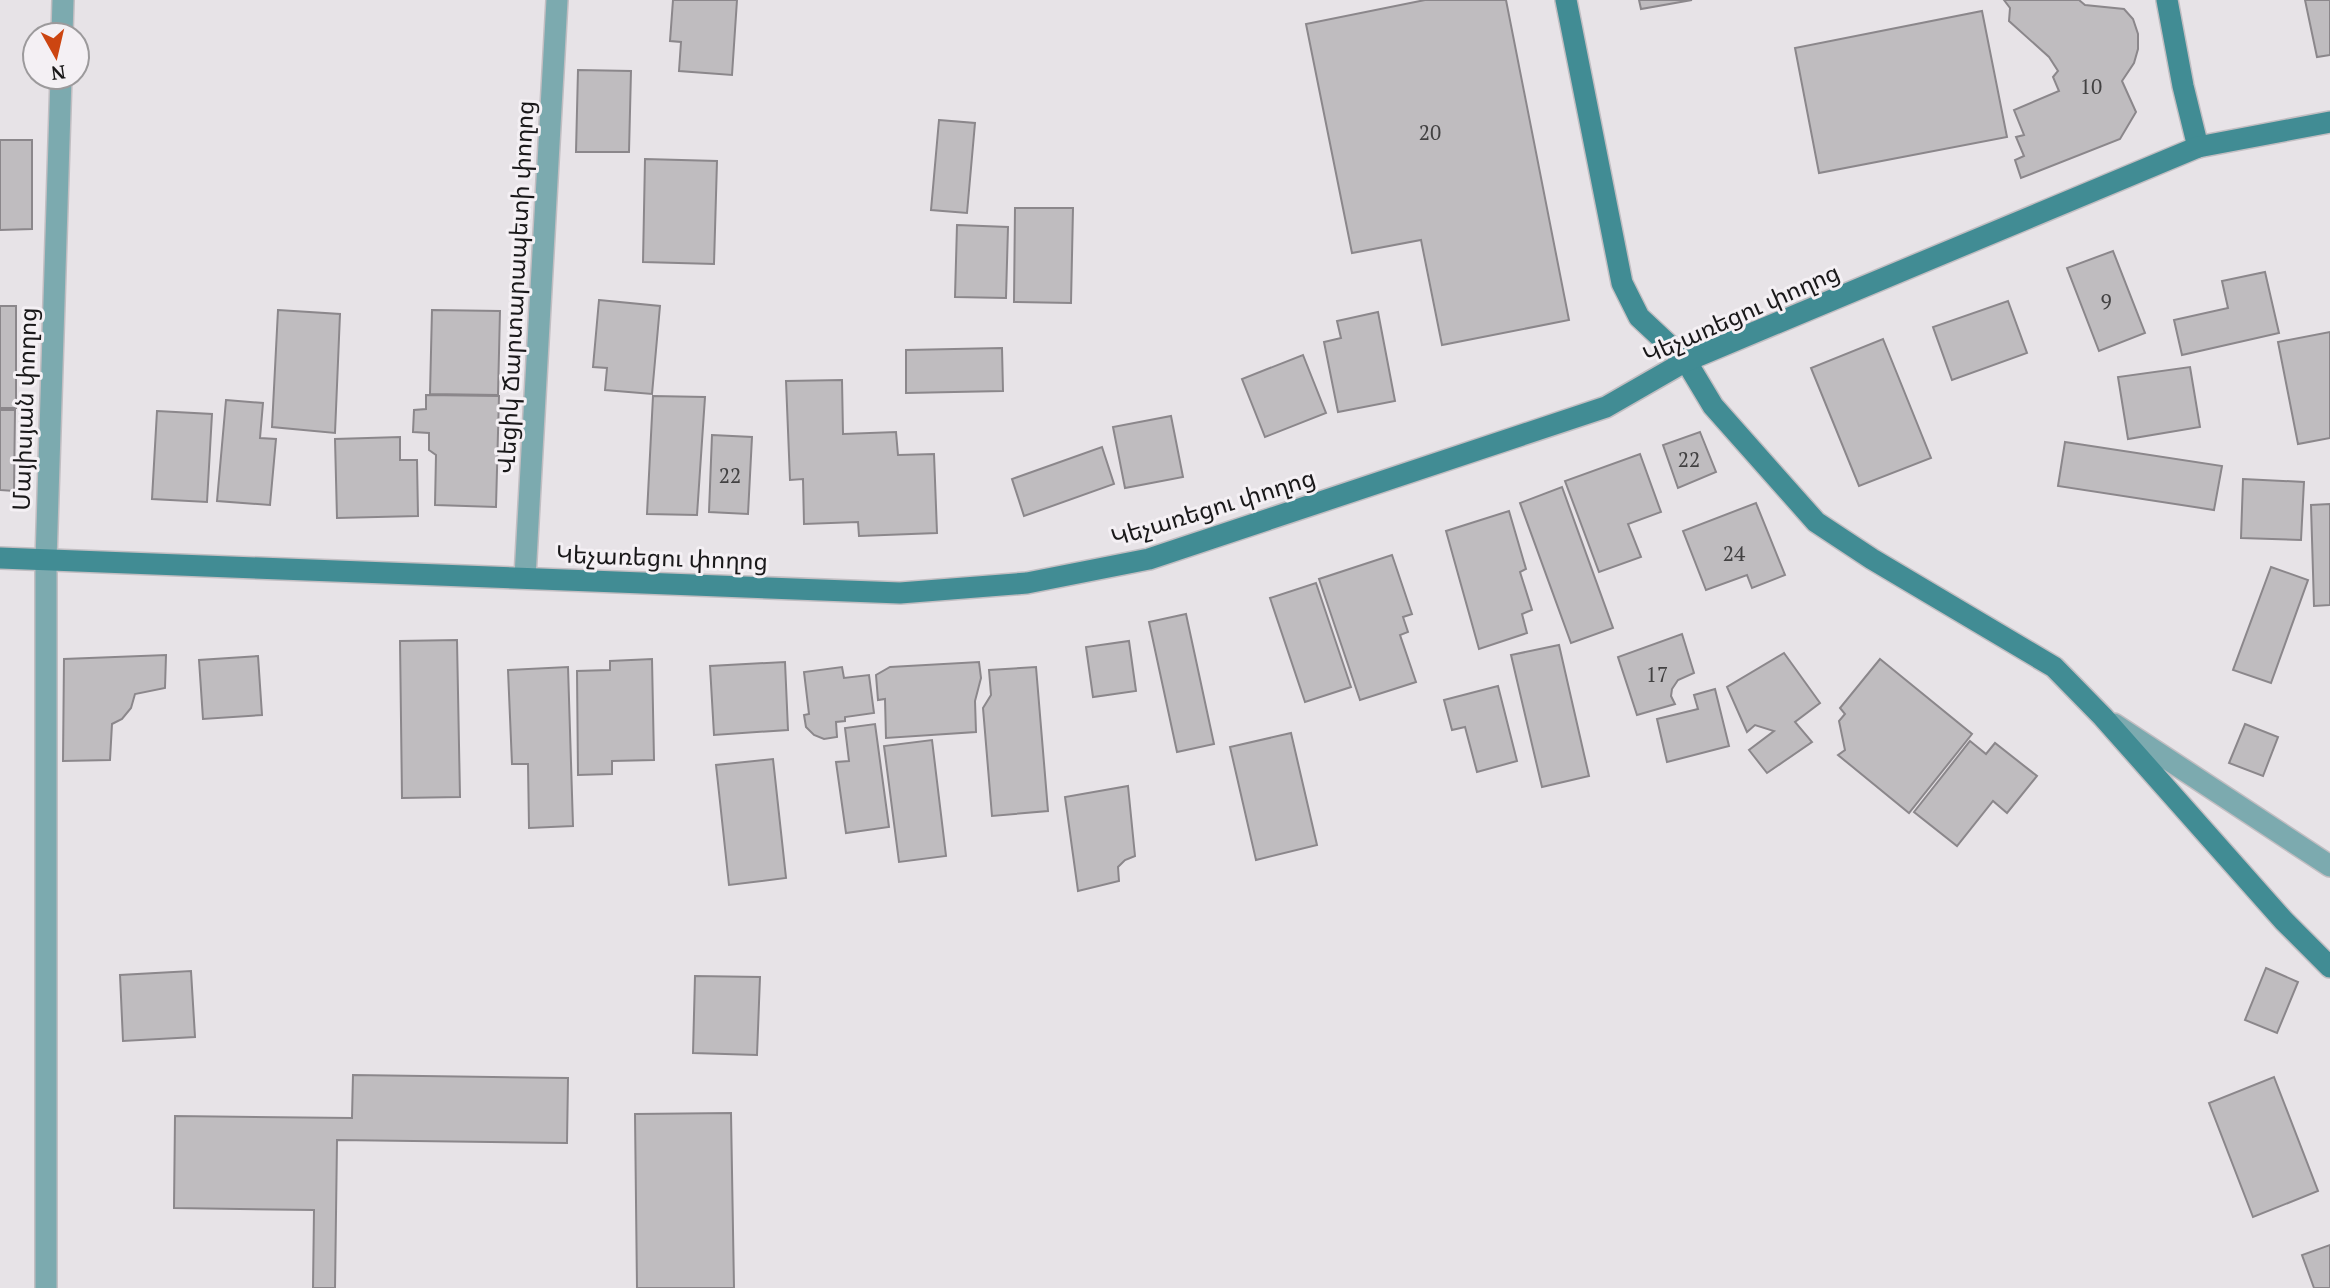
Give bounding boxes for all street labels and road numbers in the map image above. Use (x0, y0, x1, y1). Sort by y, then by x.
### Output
street label: Վեցիկ Ճարտարապետի փողոց (489, 99, 541, 475)
street label: Կեչառեցու փողոց (1638, 255, 1844, 371)
street label: Մայիսյան փողոց (4, 307, 44, 511)
street label: Կեչառեցու փողոց (1107, 461, 1319, 553)
street label: Կեչառեցու փողոց (556, 537, 768, 577)

